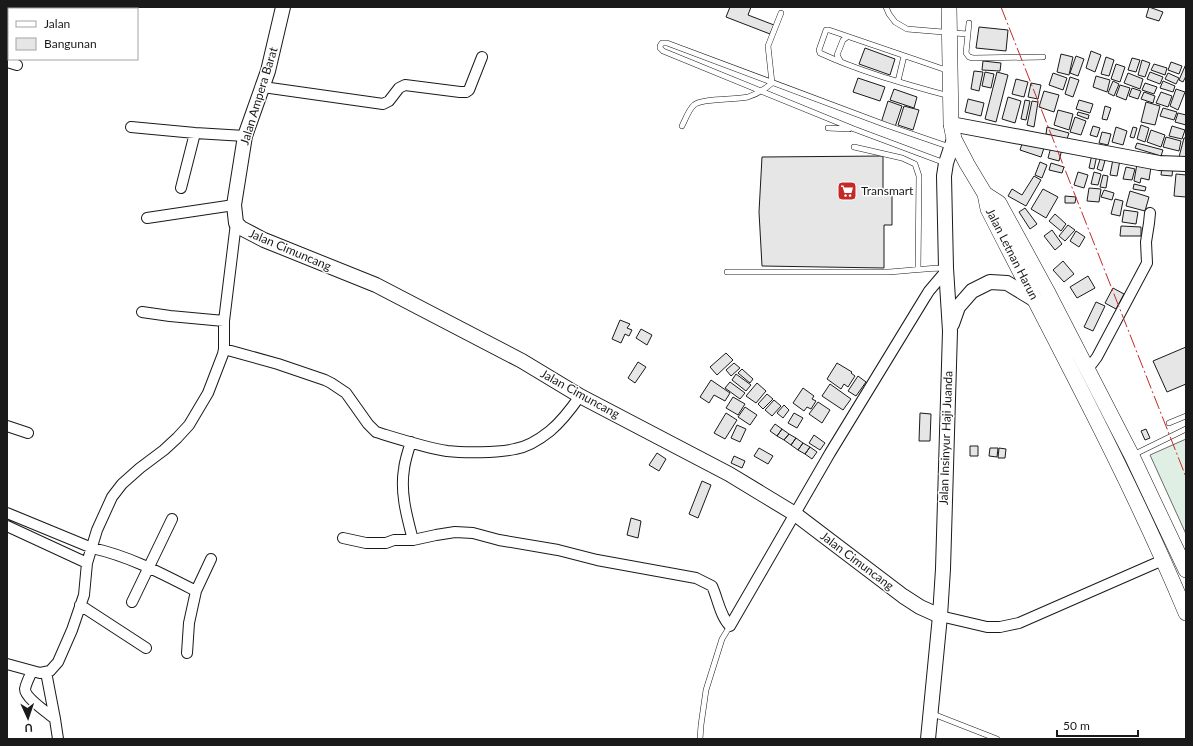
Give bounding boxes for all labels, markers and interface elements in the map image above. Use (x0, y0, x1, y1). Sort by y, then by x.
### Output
legend (8, 8, 138, 60)
text: Jalan (44, 16, 70, 31)
text: Bangunan (44, 36, 97, 51)
street label: Jalan Ampera Barat (237, 45, 281, 147)
supermarket icon: Transmart (836, 180, 858, 202)
place label: Transmart (861, 183, 914, 198)
street label: Jalan Letnan Harun (983, 205, 1042, 302)
street label: Jalan Cimuncang (247, 225, 334, 274)
street label: Jalan Cimuncang (538, 366, 622, 421)
street label: Jalan Insinyur Haji Juanda (936, 371, 955, 505)
street label: Jalan Cimuncang (818, 528, 897, 593)
north arrow (8, 698, 48, 738)
scale bar (1057, 712, 1138, 738)
text: 50 m (1063, 718, 1090, 733)
text: U (24, 722, 33, 735)

